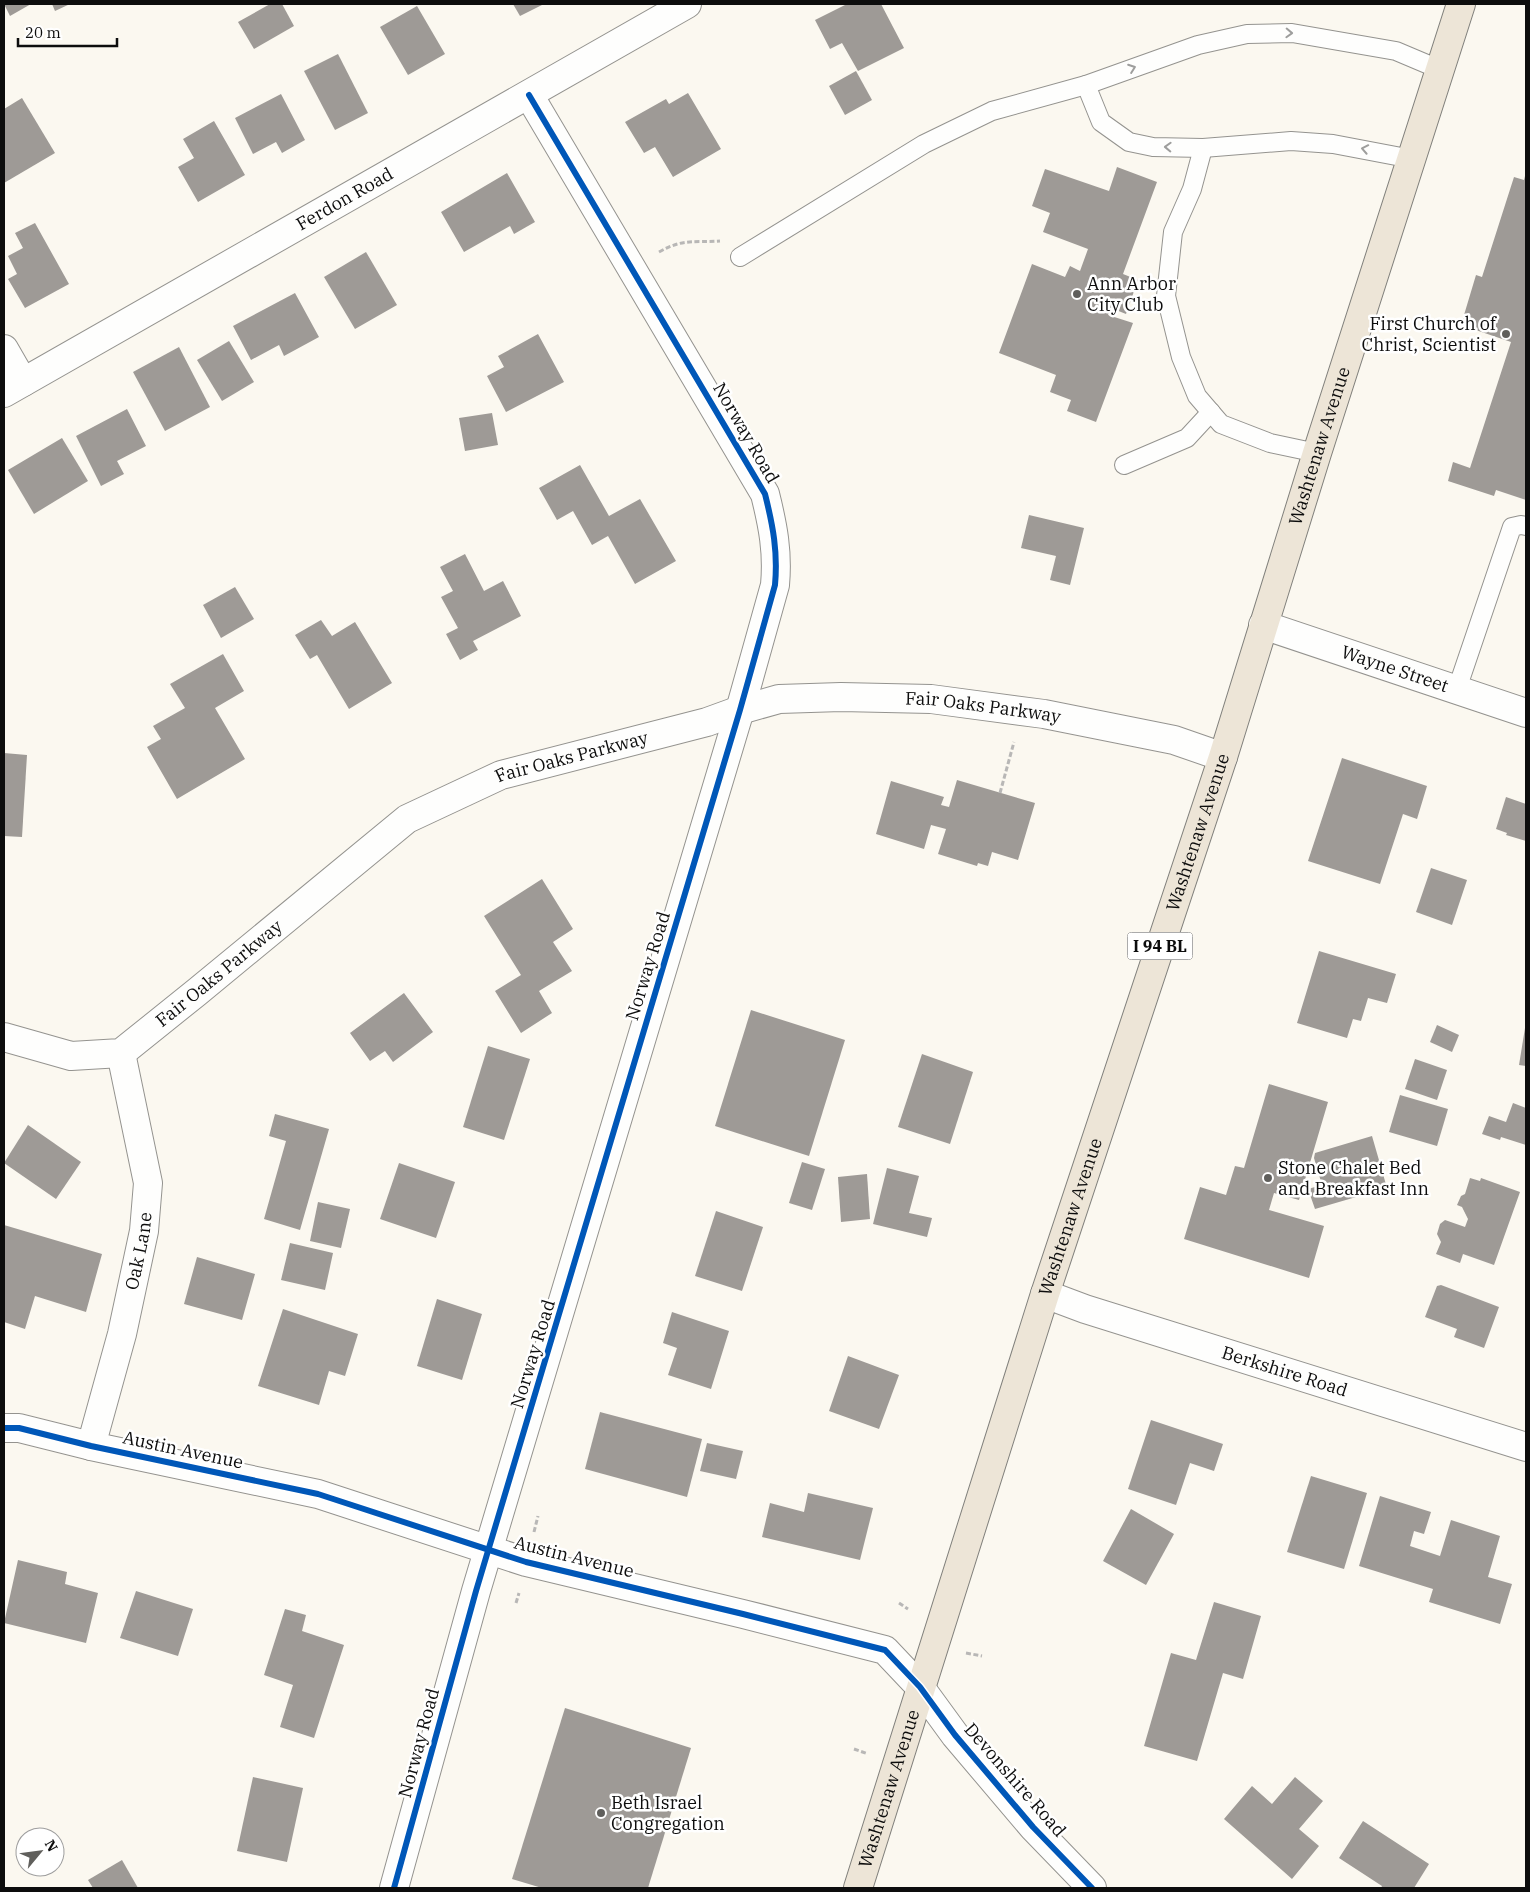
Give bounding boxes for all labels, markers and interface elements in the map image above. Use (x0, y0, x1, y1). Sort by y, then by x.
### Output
scale bar (18, 15, 116, 47)
text: 20 m (25, 23, 61, 42)
one-way arrow (1285, 28, 1293, 39)
one-way arrow (1127, 64, 1135, 74)
one-way arrow (1164, 142, 1172, 152)
one-way arrow (1360, 144, 1369, 155)
street label: Ferdon Road (292, 162, 397, 235)
place label: Ann Arbor City Club (1087, 272, 1176, 316)
marker: Ann Arbor City Club (1071, 288, 1083, 300)
place label: First Church of Christ, Scientist (1362, 312, 1498, 356)
marker: First Church of Christ, Scientist (1500, 328, 1512, 340)
street label: Washtenaw Avenue (1283, 364, 1355, 528)
street label: Norway Road (708, 378, 785, 487)
street label: Wayne Street (1338, 640, 1452, 697)
street label: Fair Oaks Parkway (905, 686, 1063, 728)
street label: Fair Oaks Parkway (491, 726, 651, 787)
street label: Washtenaw Avenue (1161, 750, 1234, 914)
street label: Norway Road (620, 909, 675, 1023)
street label: Fair Oaks Parkway (151, 914, 287, 1032)
road number: I 94 BL (1128, 932, 1192, 959)
street label: Washtenaw Avenue (1033, 1135, 1107, 1299)
place label: Stone Chalet Bed and Breakfast Inn (1278, 1156, 1429, 1200)
marker: Stone Chalet Bed and Breakfast Inn (1262, 1172, 1274, 1184)
street label: Oak Lane (120, 1211, 157, 1292)
street label: Norway Road (505, 1297, 560, 1411)
street label: Berkshire Road (1219, 1341, 1351, 1402)
street label: Austin Avenue (121, 1426, 246, 1474)
street label: Austin Avenue (512, 1531, 636, 1583)
street label: Norway Road (393, 1685, 444, 1800)
street label: Washtenaw Avenue (853, 1707, 924, 1871)
street label: Devonshire Road (960, 1718, 1071, 1842)
place label: Beth Israel Congregation (611, 1791, 725, 1835)
marker: Beth Israel Congregation (595, 1807, 607, 1819)
north arrow (15, 1827, 65, 1877)
text: N (41, 1836, 62, 1855)

